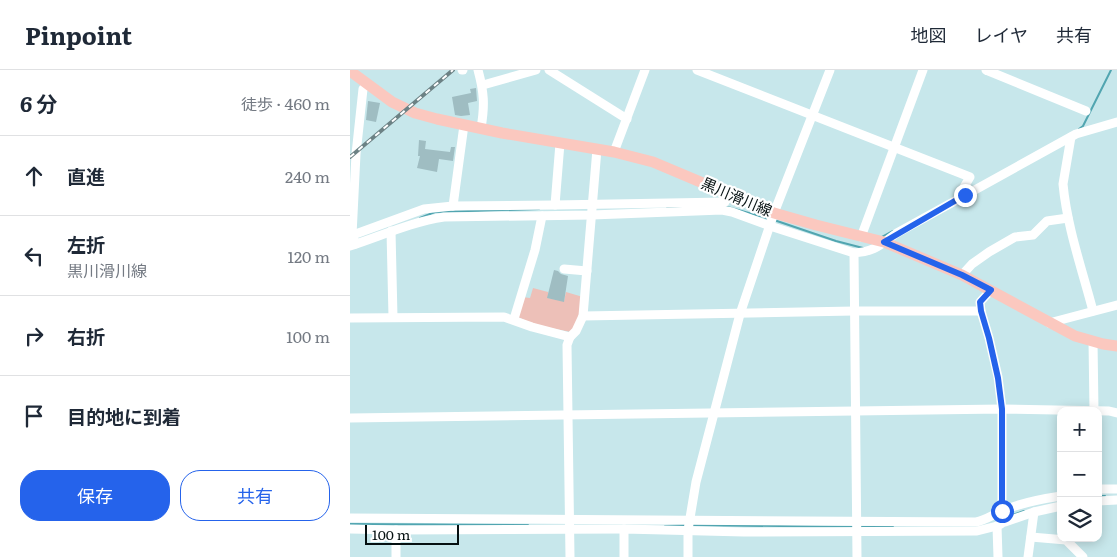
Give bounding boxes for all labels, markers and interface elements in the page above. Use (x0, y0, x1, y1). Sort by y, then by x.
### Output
text: Pinpoint (25, 17, 132, 52)
text: 地図 (911, 21, 947, 48)
text: レイヤ (975, 21, 1028, 48)
text: 共有 (1056, 21, 1092, 48)
text: 6 分 (20, 87, 57, 118)
text: 徒歩 · 460 m (241, 91, 330, 115)
icon: ahead (20, 162, 48, 190)
text: 直進 (67, 162, 105, 190)
text: 240 m (285, 164, 330, 188)
street label: 黒川滑川線 (698, 171, 776, 221)
route end (954, 184, 977, 207)
text: 左折 (67, 230, 105, 258)
icon: left (20, 242, 48, 270)
text: 120 m (287, 244, 330, 268)
text: 黒川滑川線 (67, 258, 147, 282)
icon: right (20, 322, 48, 350)
text: 右折 (67, 322, 105, 350)
text: 100 m (286, 324, 330, 348)
icon: arrive (20, 402, 48, 430)
text: 目的地に到着 (67, 402, 181, 430)
map controls (1057, 407, 1102, 542)
button: + (1057, 407, 1102, 452)
button: − (1057, 452, 1102, 497)
button: 保存 (20, 470, 170, 521)
button: 共有 (180, 470, 330, 521)
button: layers (1057, 497, 1102, 542)
route start (991, 500, 1014, 523)
scale bar (365, 522, 459, 545)
text: 100 m (372, 524, 410, 544)

